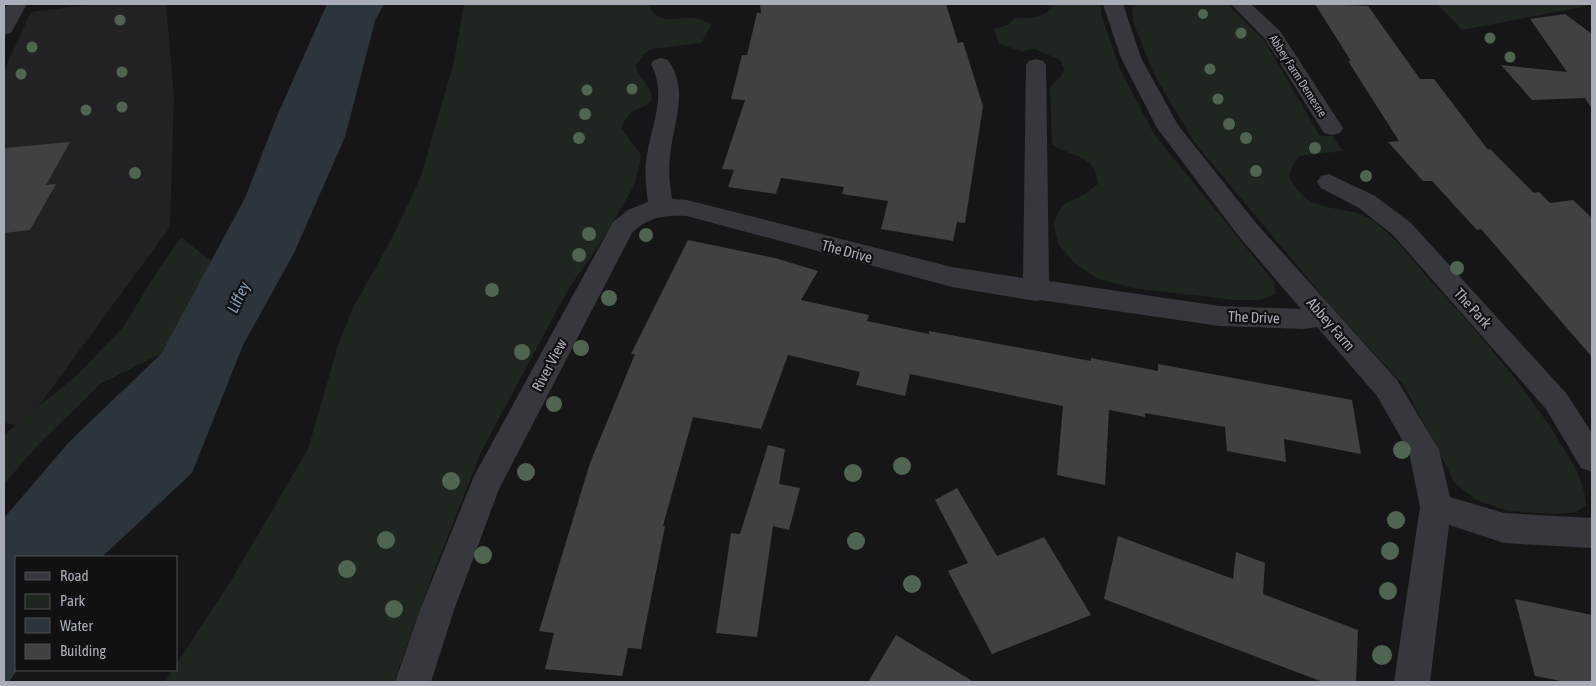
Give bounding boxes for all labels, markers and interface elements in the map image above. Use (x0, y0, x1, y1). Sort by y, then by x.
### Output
street label: Abbey Farm Demesne (1266, 32, 1330, 120)
street label: The Drive (820, 236, 874, 266)
water label: Liffey (223, 278, 254, 316)
street label: The Park (1451, 285, 1495, 332)
street label: Abbey Farm (1303, 294, 1359, 354)
street label: The Drive (1228, 308, 1280, 326)
street label: River View (528, 336, 570, 394)
legend (15, 556, 178, 671)
text: Road (60, 567, 89, 584)
text: Park (60, 592, 85, 609)
text: Water (60, 617, 93, 634)
text: Building (60, 642, 106, 659)

